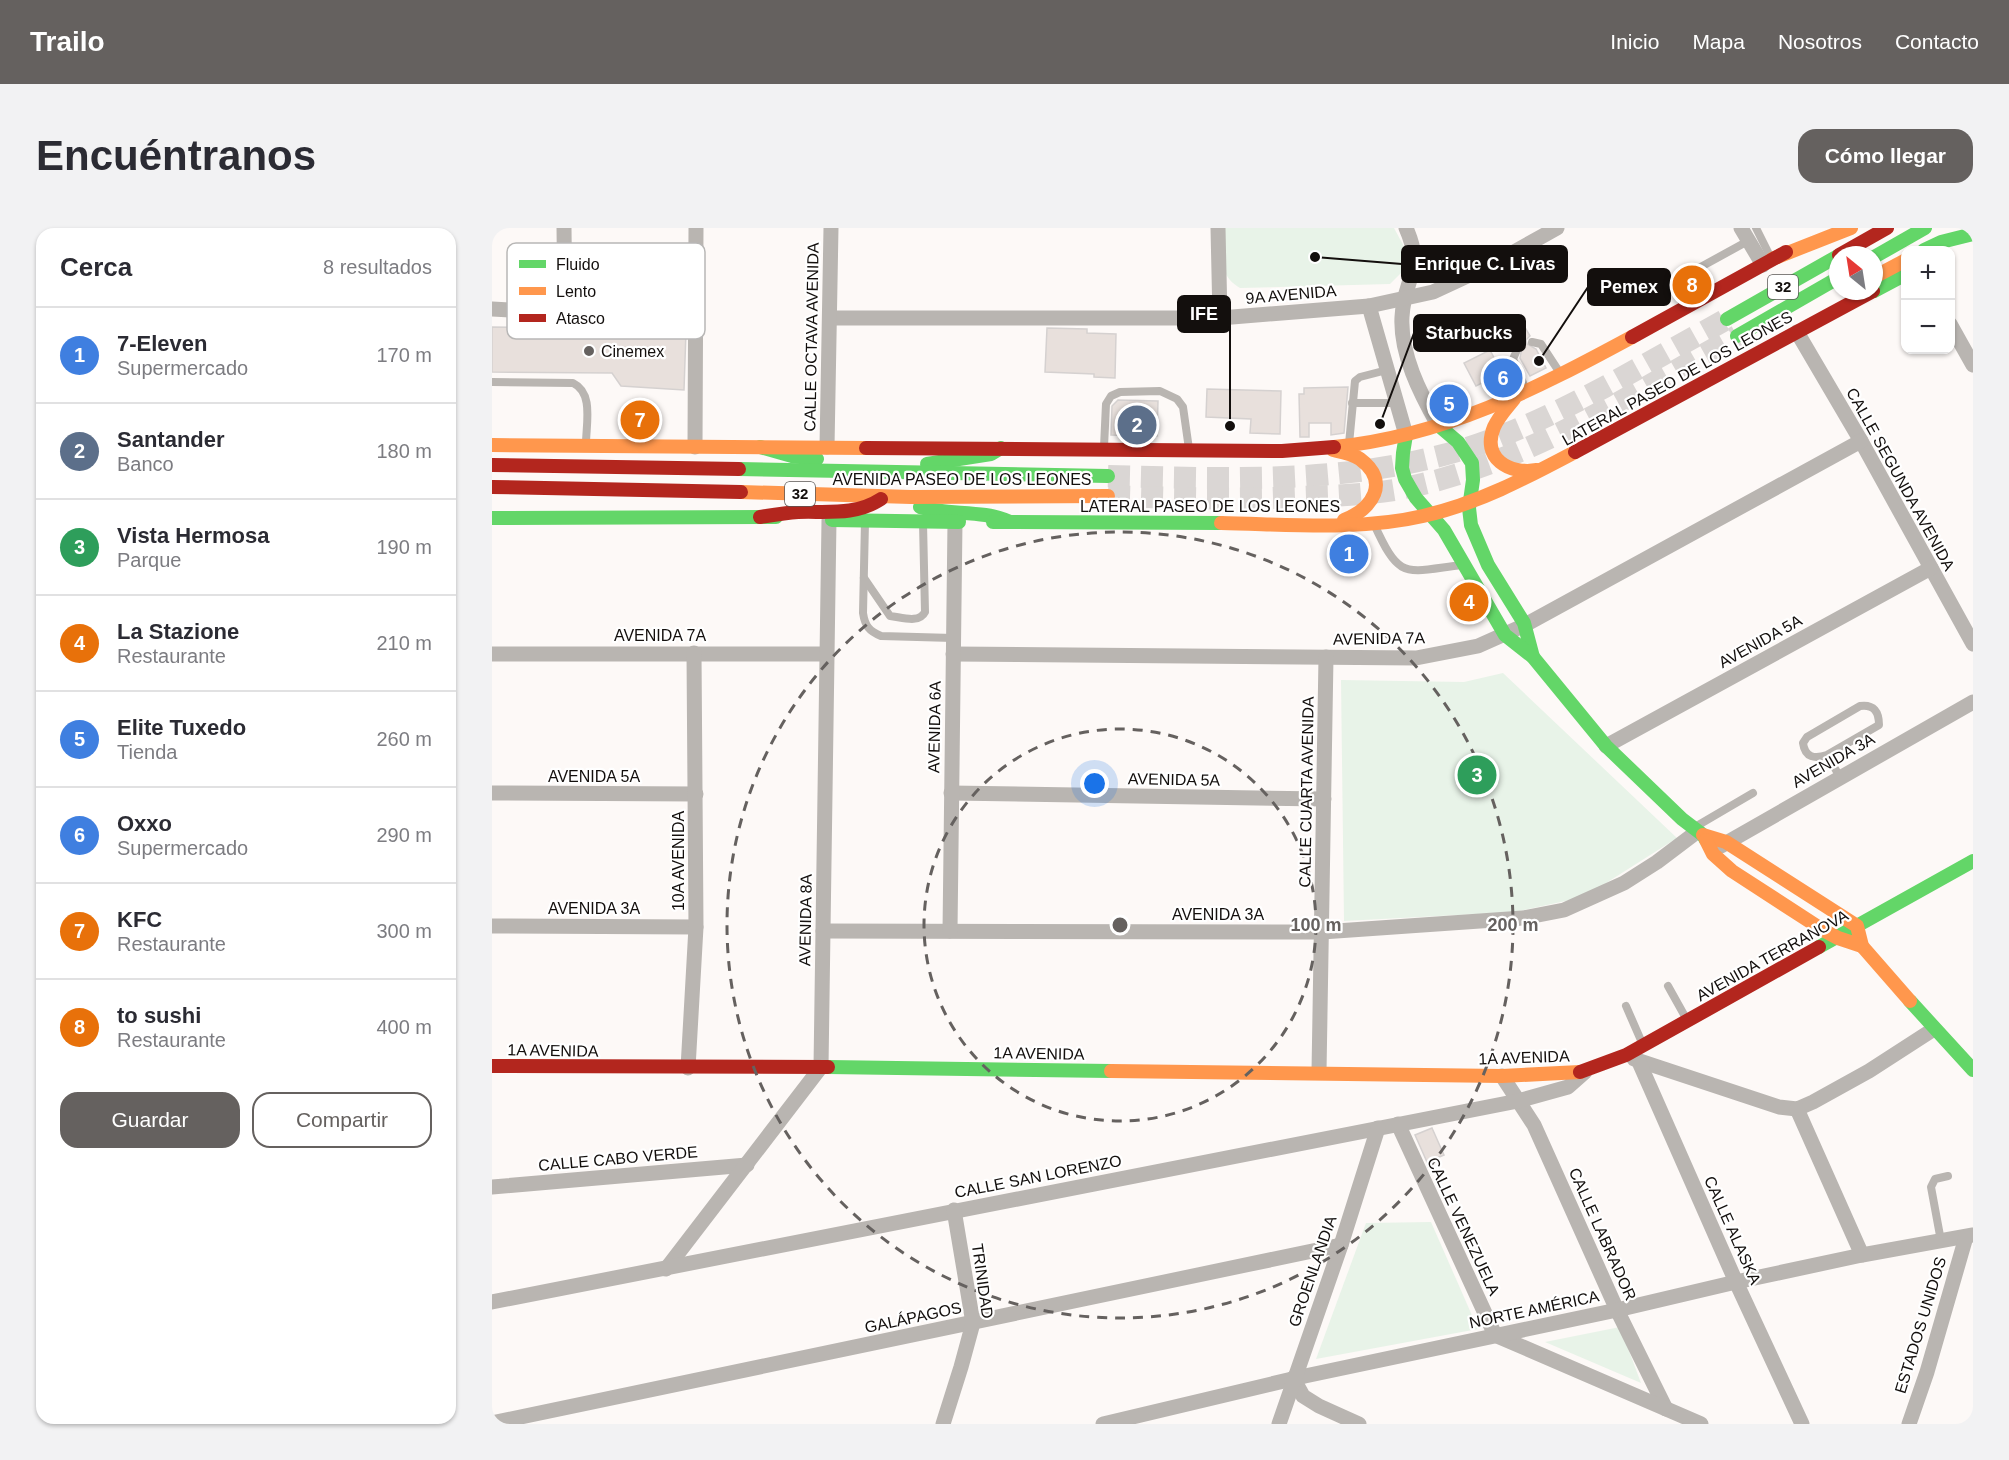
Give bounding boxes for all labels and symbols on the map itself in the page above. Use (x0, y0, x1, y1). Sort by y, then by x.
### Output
street label: CALLE OCTAVA AVENIDA (801, 242, 822, 432)
legend (507, 243, 705, 339)
callout: Enrique C. Livas (1402, 246, 1567, 282)
north arrow (1829, 246, 1883, 300)
text: Enrique C. Livas (1414, 254, 1556, 274)
text: Fluido (556, 256, 600, 273)
pin: 8 (1672, 262, 1712, 308)
callout: Pemex (1588, 269, 1670, 305)
road number: 32 (1768, 275, 1798, 299)
text: Pemex (1600, 277, 1658, 297)
street label: 9A AVENIDA (1245, 282, 1338, 307)
text: Lento (556, 283, 596, 300)
callout: IFE (1178, 296, 1230, 332)
text: IFE (1190, 304, 1218, 324)
street label: LATERAL PASEO DE LOS LEONES (1559, 308, 1795, 449)
text: Atasco (556, 310, 605, 327)
callout: Starbucks (1414, 315, 1525, 351)
text: Starbucks (1425, 323, 1513, 343)
place label: Cinemex (601, 343, 664, 360)
marker: Cinemex (582, 344, 596, 358)
pin: 6 (1484, 356, 1522, 400)
pin: 5 (1430, 382, 1468, 426)
street label: CALLE SEGUNDA AVENIDA (1843, 385, 1958, 574)
pin: 7 (620, 398, 660, 442)
pin: 2 (1118, 402, 1156, 448)
street label: AVENIDA PASEO DE LOS LEONES (832, 471, 1092, 488)
road number: 32 (785, 482, 815, 506)
street label: LATERAL PASEO DE LOS LEONES (1080, 498, 1340, 515)
pin: 1 (1330, 532, 1368, 576)
pin: 4 (1450, 580, 1488, 625)
street label: AVENIDA 5A (1716, 611, 1805, 671)
street label: AVENIDA 7A (614, 627, 706, 644)
street label: AVENIDA 7A (1333, 629, 1426, 648)
street label: AVENIDA 6A (925, 680, 944, 773)
street label: CALLE CUARTA AVENIDA (1296, 696, 1317, 888)
street label: AVENIDA 3A (1789, 730, 1878, 791)
pin: 3 (1458, 752, 1496, 798)
street label: AVENIDA 5A (548, 768, 640, 785)
your location (1080, 769, 1109, 798)
street label: AVENIDA 5A (1128, 770, 1221, 789)
street label: 10A AVENIDA (670, 811, 687, 911)
street label: AVENIDA 8A (796, 873, 815, 966)
street label: AVENIDA 3A (548, 900, 640, 917)
street label: AVENIDA 3A (1172, 906, 1264, 923)
street label: AVENIDA TERRANOVA (1693, 906, 1851, 1004)
centre of rings (1110, 915, 1130, 935)
text: 100 m (1290, 915, 1342, 935)
text: 200 m (1487, 915, 1539, 935)
street label: 1A AVENIDA (507, 1041, 599, 1060)
street label: 1A AVENIDA (993, 1044, 1085, 1063)
street label: 1A AVENIDA (1478, 1047, 1570, 1068)
street label: CALLE CABO VERDE (538, 1143, 699, 1174)
street label: CALLE SAN LORENZO (953, 1152, 1123, 1201)
street label: CALLE VENEZUELA (1424, 1155, 1503, 1298)
street label: CALLE LABRADOR (1566, 1165, 1639, 1303)
street label: CALLE ALASKA (1701, 1174, 1764, 1287)
street label: GROENLANDIA (1285, 1213, 1340, 1329)
street label: TRINIDAD (969, 1242, 996, 1320)
street label: ESTADOS UNIDOS (1892, 1255, 1949, 1396)
street label: NORTE AMÉRICA (1467, 1286, 1601, 1332)
street label: GALÁPAGOS (863, 1298, 963, 1336)

